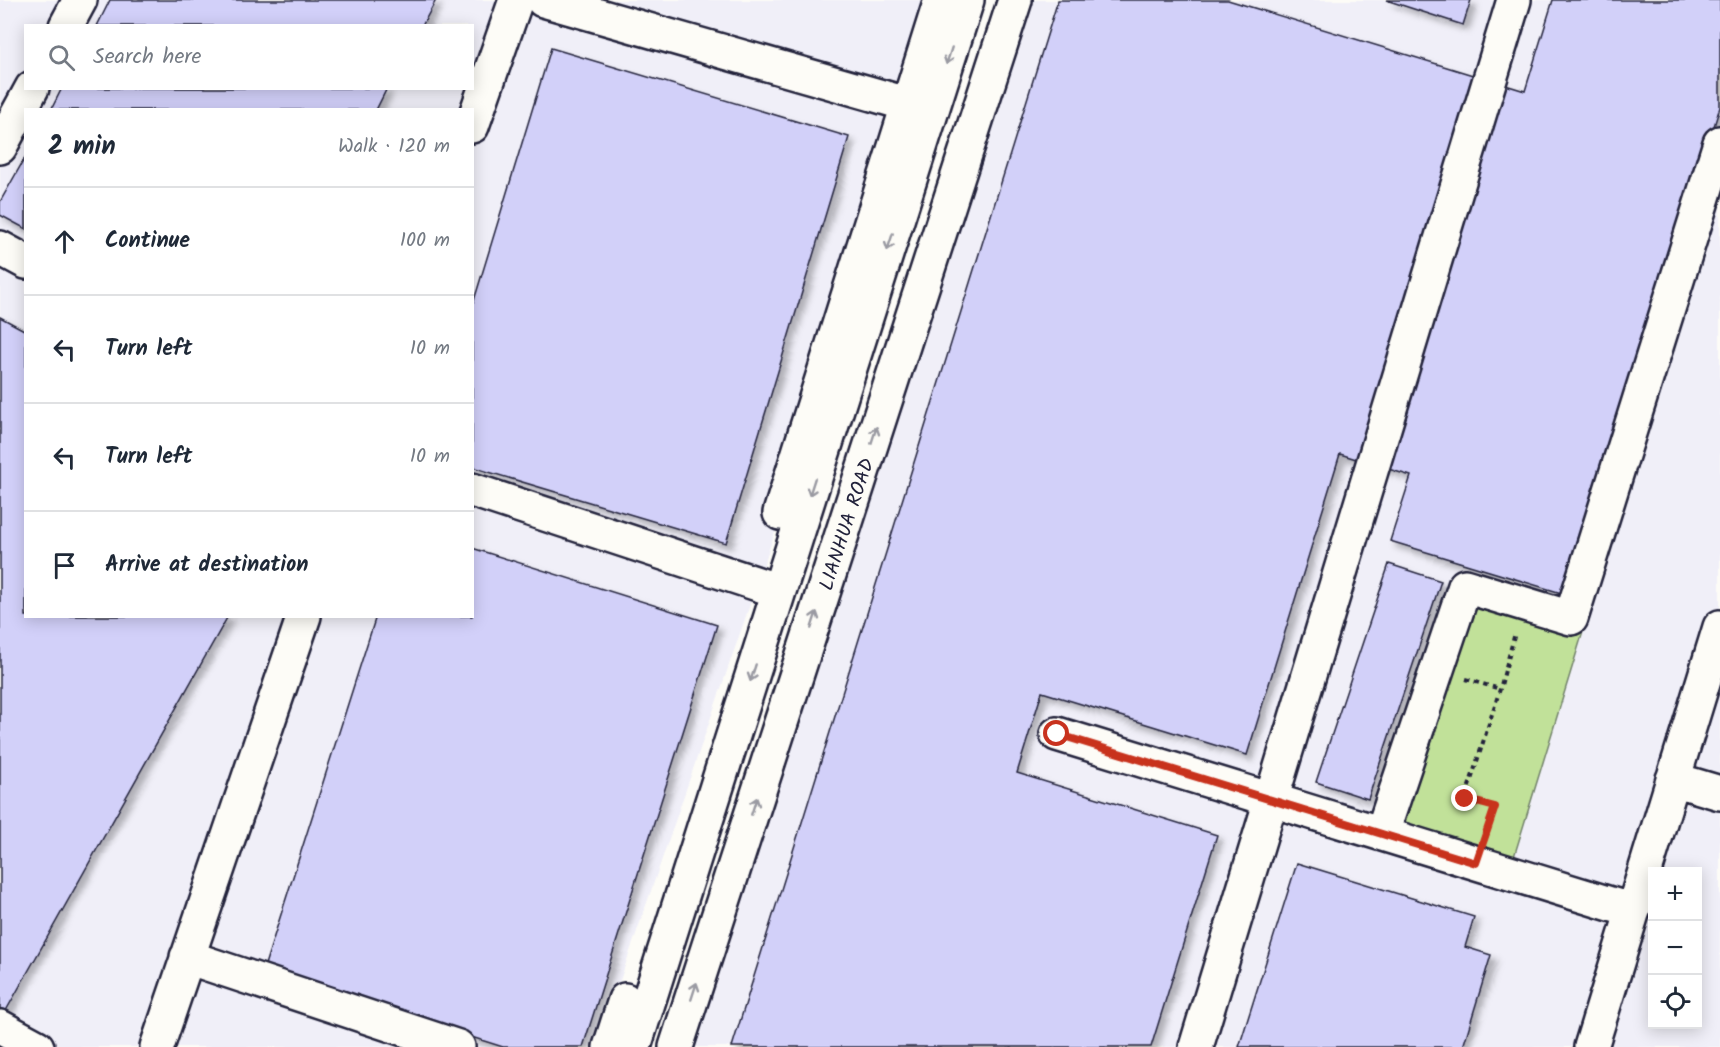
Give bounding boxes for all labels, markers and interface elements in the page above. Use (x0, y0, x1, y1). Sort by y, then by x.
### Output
search box (24, 24, 474, 90)
text: Search here (93, 40, 201, 75)
icon: search (45, 41, 78, 74)
one-way arrow (943, 46, 954, 65)
text: 2 min (48, 126, 116, 168)
text: Walk · 120 m (338, 131, 450, 163)
text: Continue (105, 224, 190, 259)
icon: ahead (48, 225, 81, 258)
text: 100 m (400, 225, 450, 257)
one-way arrow (884, 232, 895, 251)
text: Turn left (105, 332, 192, 367)
icon: left (48, 333, 81, 366)
text: 10 m (410, 333, 450, 365)
one-way arrow (870, 426, 881, 445)
text: Turn left (105, 440, 192, 475)
icon: left (48, 441, 81, 474)
text: 10 m (410, 441, 450, 473)
street label: LIANHUA ROAD (811, 454, 884, 595)
one-way arrow (806, 477, 817, 496)
text: Arrive at destination (105, 548, 308, 583)
icon: arrive (48, 549, 81, 582)
one-way arrow (810, 611, 821, 630)
one-way arrow (747, 663, 758, 682)
route start (1043, 720, 1069, 746)
route end (1451, 785, 1477, 811)
one-way arrow (750, 797, 761, 816)
map controls (1648, 867, 1702, 1029)
button: + (1648, 867, 1702, 921)
button: − (1648, 921, 1702, 975)
button: locate (1648, 975, 1702, 1029)
one-way arrow (690, 982, 701, 1001)

